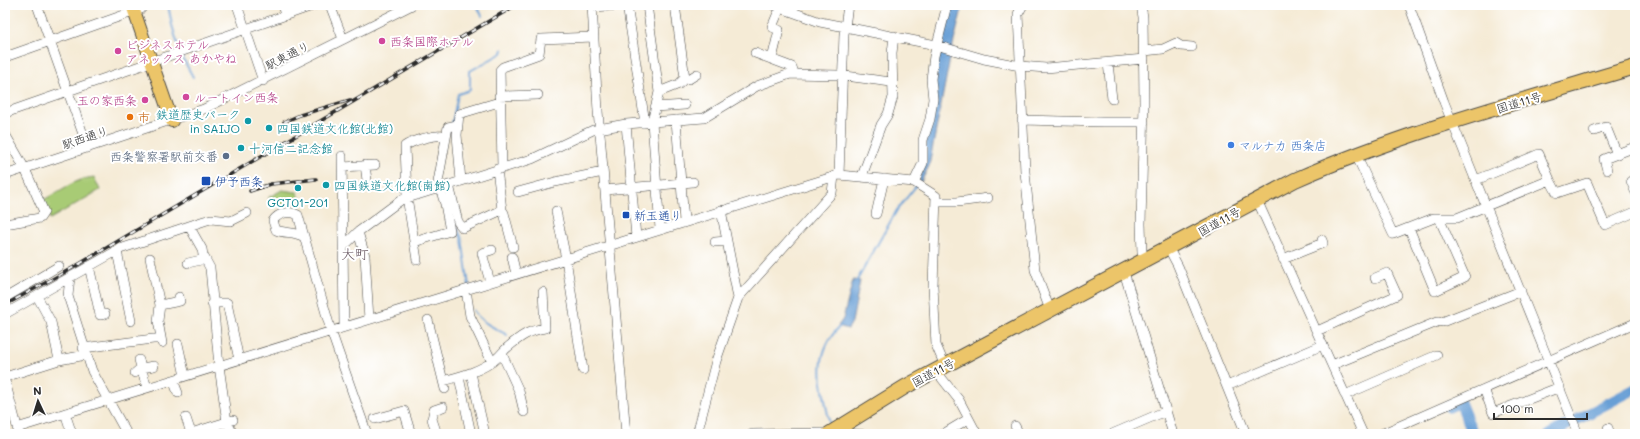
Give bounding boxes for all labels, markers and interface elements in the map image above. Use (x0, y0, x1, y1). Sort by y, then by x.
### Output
place label: 西条国際ホテル (390, 33, 474, 49)
place label: ビジネスホテル アネックス あかやね (126, 36, 237, 66)
marker: 西条国際ホテル (377, 36, 387, 46)
street label: 駅東通り (262, 37, 312, 73)
marker: ビジネスホテル アネックス あかやね (113, 46, 123, 56)
street label: 国道11号 (1494, 88, 1544, 116)
place label: ルートイン西条 (194, 89, 278, 105)
place label: 玉の家西条 (77, 92, 137, 108)
marker: ルートイン西条 (181, 92, 191, 102)
marker: 玉の家西条 (140, 95, 150, 105)
place label: 鉄道歴史パーク in SAIJO (156, 106, 240, 136)
place label: 市 (138, 109, 150, 125)
marker: 市 (125, 112, 135, 122)
marker: 鉄道歴史パーク in SAIJO (243, 116, 253, 126)
place label: 四国鉄道文化館(北館) (277, 120, 393, 136)
street label: 駅西通り (60, 122, 110, 152)
marker: 四国鉄道文化館(北館) (264, 123, 274, 133)
place label: マルナカ 西条店 (1239, 137, 1327, 153)
place label: 十河信二記念館 (249, 140, 333, 156)
marker: マルナカ 西条店 (1226, 140, 1236, 150)
marker: 十河信二記念館 (236, 143, 246, 153)
place label: 西条警察署駅前交番 (110, 148, 218, 164)
marker: 西条警察署駅前交番 (221, 151, 231, 161)
place label: 伊予西条 (215, 173, 263, 189)
marker: 伊予西条 (200, 175, 212, 187)
place label: 四国鉄道文化館(南館) (334, 177, 450, 193)
marker: 四国鉄道文化館(南館) (321, 180, 331, 190)
marker: GCT01-201 (293, 183, 303, 193)
place label: GCT01-201 (267, 194, 329, 210)
street label: 国道11号 (1195, 203, 1243, 239)
place label: 新玉通り (634, 207, 682, 223)
marker: 新玉通り (621, 210, 631, 220)
district label: 大町 (341, 244, 369, 263)
street label: 国道11号 (909, 354, 957, 390)
north arrow (18, 381, 58, 421)
text: N (33, 383, 42, 398)
scale bar (1494, 395, 1587, 421)
text: 100 m (1500, 400, 1534, 416)

